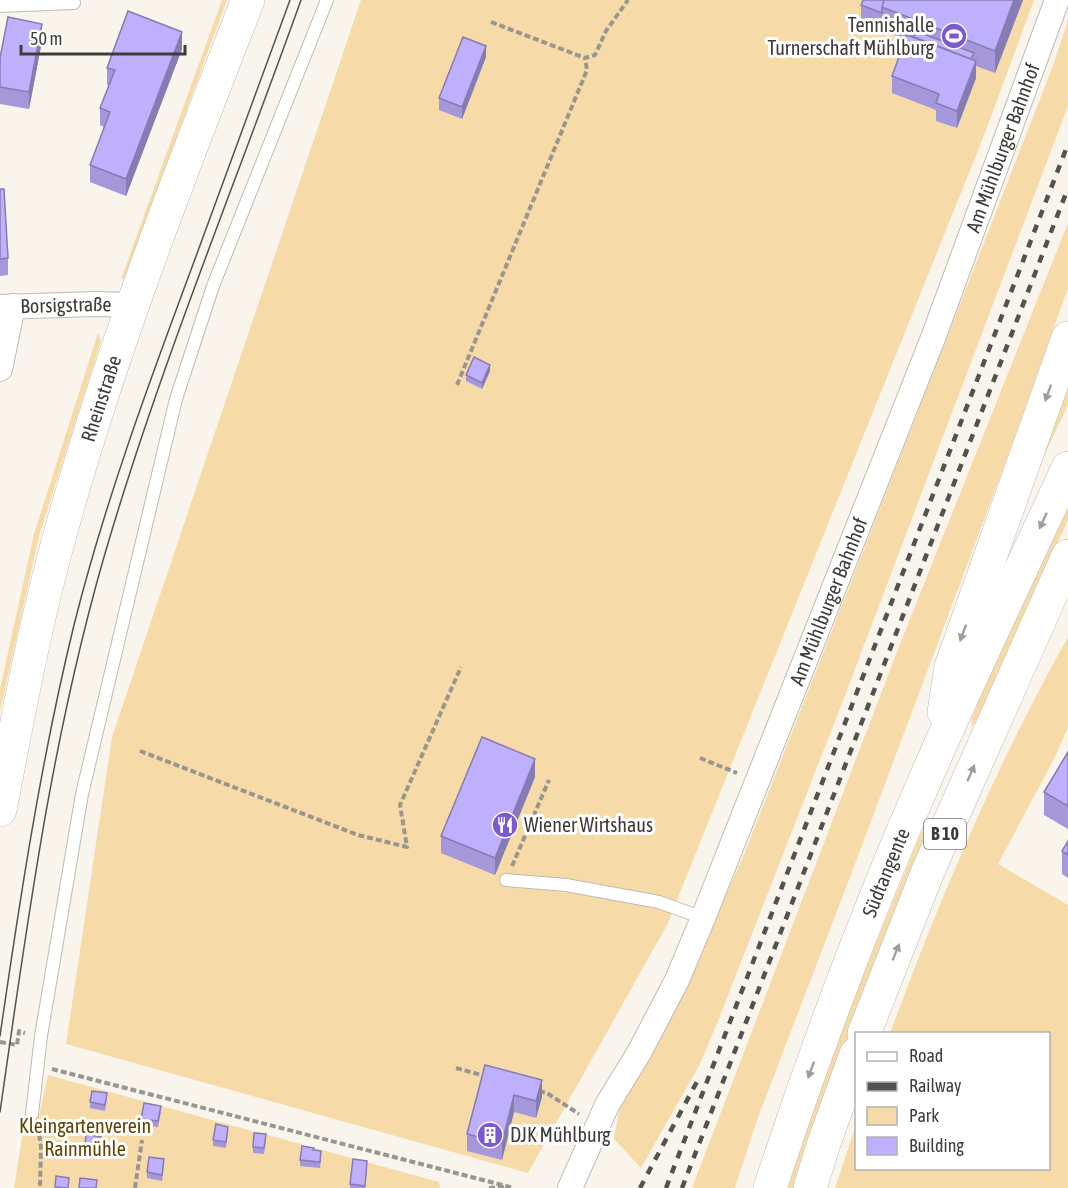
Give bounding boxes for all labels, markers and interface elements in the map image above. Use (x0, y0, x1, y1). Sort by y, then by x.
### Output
place label: Tennishalle Turnerschaft Mühlburg (767, 13, 934, 59)
scale bar (21, 18, 184, 56)
sports icon: Tennishalle Turnerschaft Mühlburg (939, 21, 969, 51)
text: 50 m (30, 28, 62, 49)
street label: Am Mühlburger Bahnhof (961, 60, 1044, 235)
street label: Borsigstraße (20, 292, 112, 317)
street label: Rheinstraße (76, 352, 125, 444)
one-way arrow (1043, 384, 1053, 402)
one-way arrow (1039, 512, 1048, 529)
street label: Am Mühlburger Bahnhof (785, 514, 872, 688)
one-way arrow (958, 624, 967, 642)
one-way arrow (967, 764, 976, 781)
restaurant icon: Wiener Wirtshaus (490, 810, 520, 840)
place label: Wiener Wirtshaus (524, 813, 653, 836)
road number: B 10 (924, 819, 966, 849)
street label: Südtangente (857, 825, 914, 920)
one-way arrow (891, 943, 901, 961)
legend (855, 1032, 1050, 1170)
text: Road (909, 1045, 943, 1066)
one-way arrow (805, 1061, 815, 1079)
text: Railway (909, 1075, 961, 1096)
text: Park (909, 1105, 939, 1126)
park label: Kleingartenverein Rainmühle (19, 1114, 151, 1160)
building icon: DJK Mühlburg (475, 1120, 505, 1150)
place label: DJK Mühlburg (510, 1123, 611, 1146)
text: Building (909, 1135, 964, 1156)

